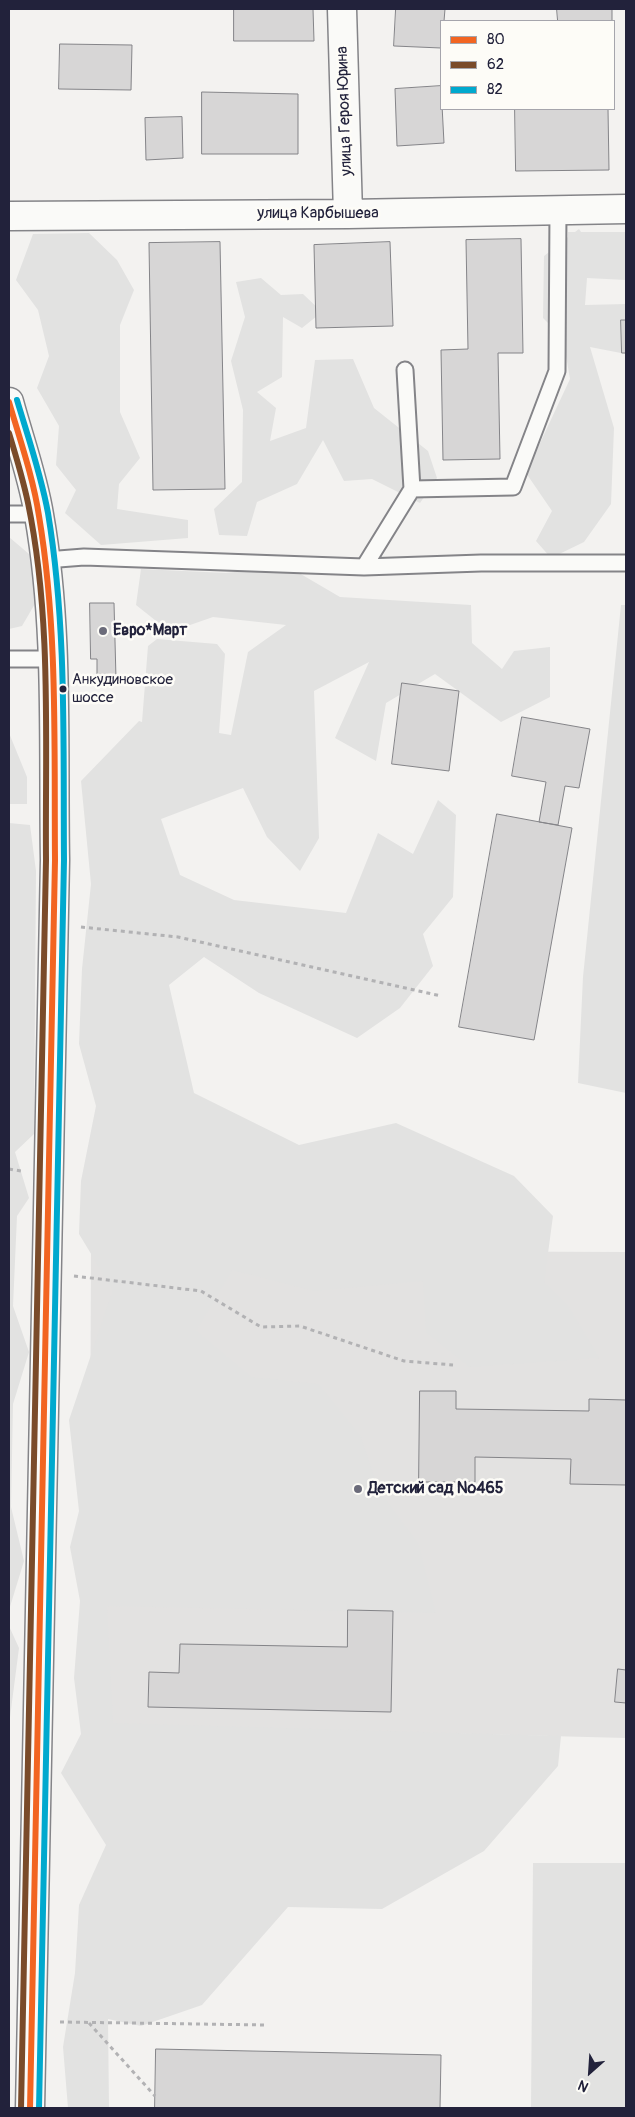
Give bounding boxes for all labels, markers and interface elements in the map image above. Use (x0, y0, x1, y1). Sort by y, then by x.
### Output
legend (440, 20, 615, 110)
text: 80 (487, 30, 505, 49)
street label: улица Героя Юрина (333, 46, 357, 176)
text: 62 (487, 55, 504, 74)
text: 82 (487, 80, 503, 99)
street label: улица Карбышева (257, 204, 379, 224)
place label: Евро*Март (113, 621, 187, 641)
marker: Евро*Март (97, 625, 109, 637)
place label: Анкудиновское шоссе (72, 671, 173, 706)
marker: Анкудиновское шоссе (58, 684, 68, 694)
place label: Детский сад №465 (368, 1479, 503, 1499)
marker: Детский сад №465 (352, 1483, 364, 1495)
north arrow (565, 2047, 615, 2097)
text: N (575, 2076, 591, 2096)

